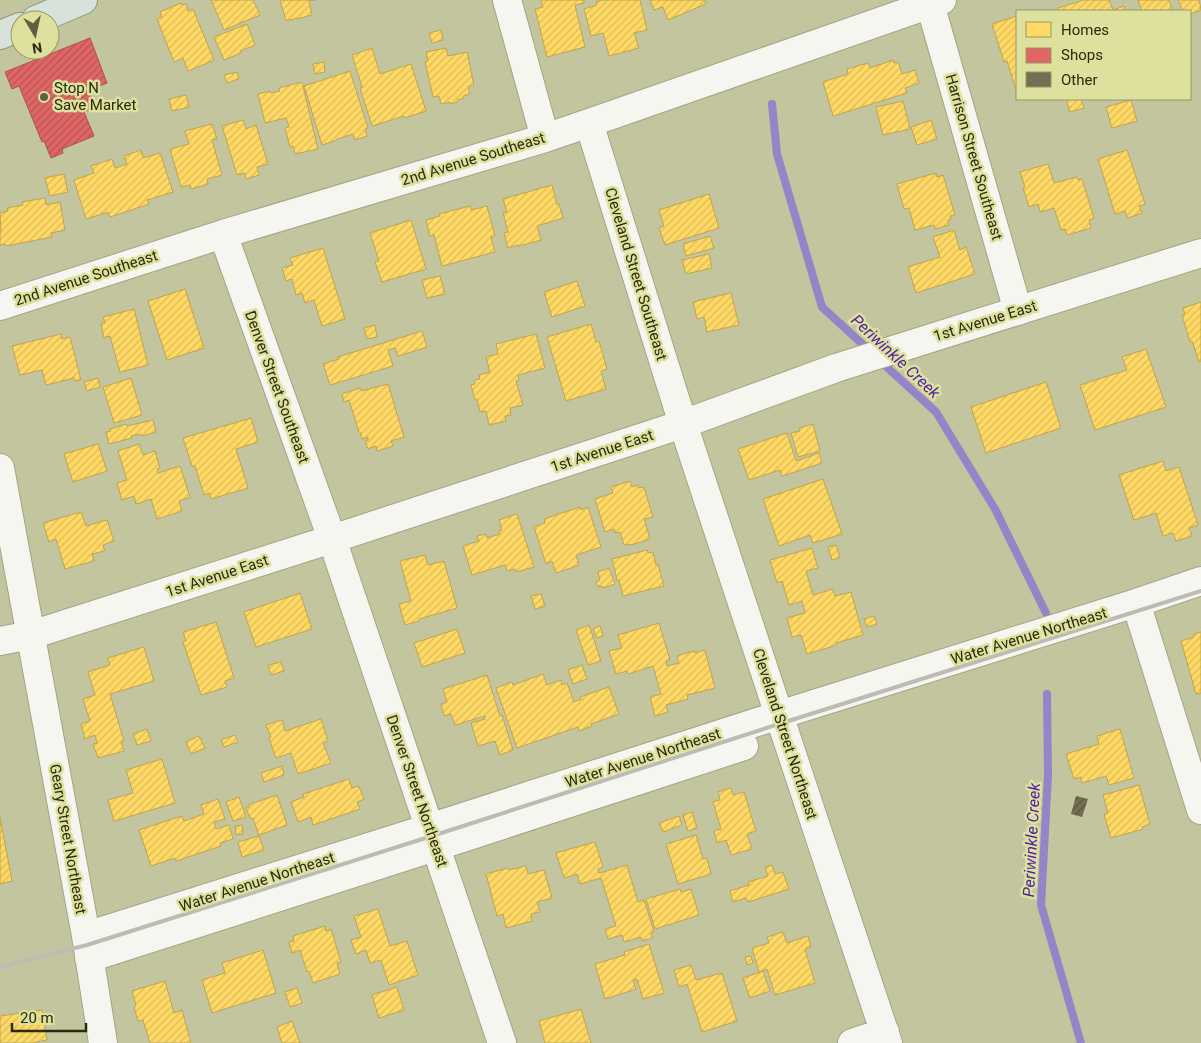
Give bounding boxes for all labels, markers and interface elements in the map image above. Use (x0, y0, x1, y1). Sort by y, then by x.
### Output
north arrow (10, 10, 60, 60)
legend (1016, 10, 1191, 100)
text: Homes (1061, 21, 1109, 39)
text: N (31, 39, 43, 57)
text: Shops (1061, 46, 1103, 64)
text: Other (1061, 71, 1098, 89)
street label: Harrison Street Southeast (942, 72, 1006, 242)
place label: Stop N Save Market (54, 79, 137, 114)
marker: Stop N Save Market (38, 91, 50, 103)
street label: 2nd Avenue Southeast (399, 129, 547, 189)
street label: Cleveland Street Southeast (601, 185, 671, 363)
street label: 2nd Avenue Southeast (12, 246, 160, 310)
street label: 1st Avenue East (931, 297, 1039, 345)
street label: Denver Street Southeast (241, 308, 313, 466)
water label: Periwinkle Creek (847, 310, 945, 403)
street label: 1st Avenue East (548, 426, 656, 476)
street label: 1st Avenue East (163, 551, 271, 601)
street label: Water Avenue Northeast (949, 604, 1109, 668)
street label: Cleveland Street Northeast (749, 646, 821, 822)
street label: Denver Street Northeast (382, 712, 452, 870)
street label: Water Avenue Northeast (563, 724, 723, 792)
street label: Geary Street Northeast (46, 762, 90, 916)
water label: Periwinkle Creek (1019, 781, 1044, 898)
street label: Water Avenue Northeast (177, 848, 337, 916)
scale bar (12, 1000, 86, 1032)
text: 20 m (20, 1009, 54, 1027)

